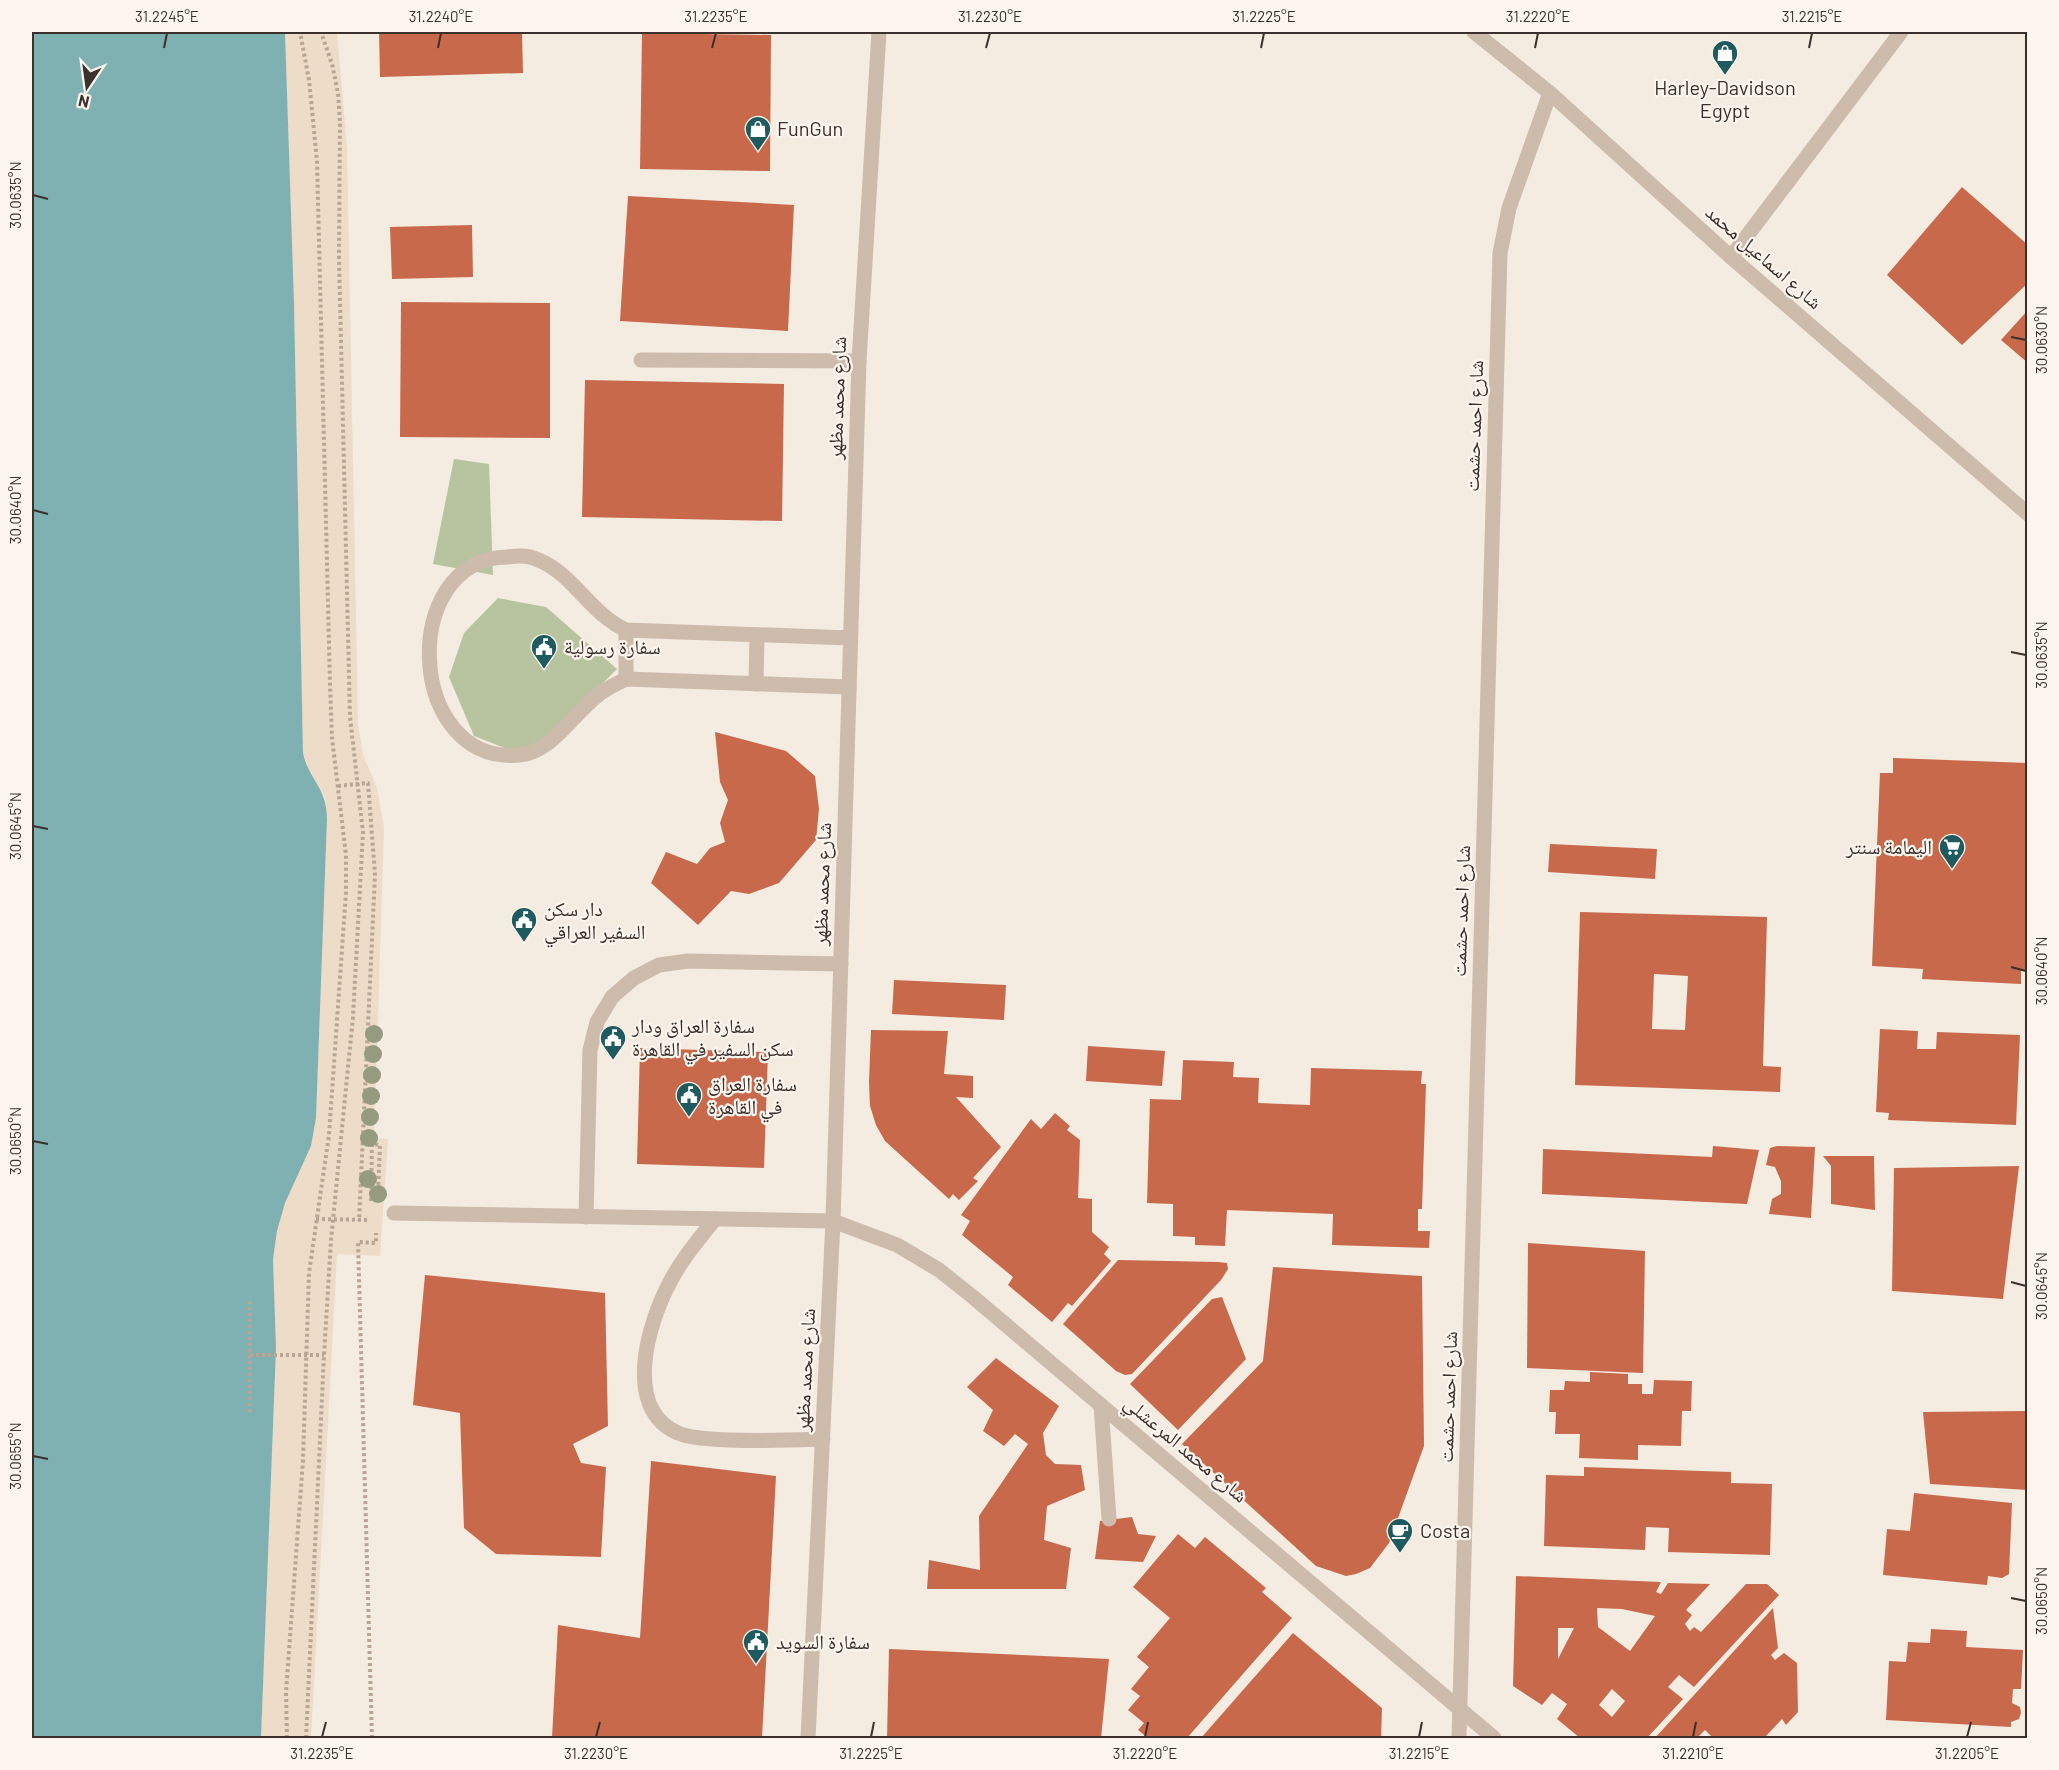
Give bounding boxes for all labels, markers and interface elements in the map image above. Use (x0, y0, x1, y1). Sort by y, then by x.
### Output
text: 31.2245°E (135, 7, 199, 25)
text: 31.2240°E (409, 7, 473, 25)
text: 31.2235°E (684, 7, 748, 25)
text: 31.2230°E (958, 7, 1022, 25)
text: 31.2225°E (1232, 7, 1296, 25)
text: 31.2220°E (1506, 7, 1570, 25)
text: 31.2215°E (1782, 7, 1842, 25)
shop icon: Harley-Davidson Egypt (1710, 38, 1740, 76)
north arrow (57, 57, 117, 117)
place label: Harley-Davidson Egypt (1654, 75, 1796, 122)
text: N (76, 92, 91, 113)
shop icon: FunGun (743, 114, 773, 152)
place label: FunGun (777, 116, 843, 140)
text: 30.0635°N (6, 161, 24, 229)
street label: شارع اسماعيل محمد (1700, 199, 1828, 315)
text: 30.0630°N (2032, 306, 2050, 374)
street label: شارع محمد مظهر (822, 336, 852, 461)
street label: شارع احمد حشمت (1459, 360, 1489, 492)
text: 30.0640°N (6, 476, 24, 544)
text: 30.0635°N (2032, 621, 2050, 689)
public building icon: سفارة رسولية (529, 632, 559, 670)
place label: سفارة رسولية (564, 634, 661, 658)
text: 30.0645°N (6, 792, 24, 860)
street label: شارع محمد مظهر (807, 822, 837, 947)
supermarket icon: اليمامة سنتر (1937, 832, 1967, 870)
place label: اليمامة سنتر (1845, 834, 1932, 858)
street label: شارع احمد حشمت (1446, 845, 1476, 977)
place label: دار سكن السفير العراقي (544, 896, 646, 948)
public building icon: دار سكن السفير العراقي (509, 905, 539, 943)
text: 30.0640°N (2032, 937, 2050, 1005)
place label: سفارة العراق ودار سكن السفير في القاهرة (631, 1013, 794, 1065)
public building icon: سفارة العراق ودار سكن السفير في القاهرة (598, 1023, 628, 1061)
place label: سفارة العراق في القاهرة (708, 1071, 797, 1123)
public building icon: سفارة العراق في القاهرة (674, 1080, 704, 1118)
text: 30.0650°N (6, 1107, 24, 1175)
text: 30.0645°N (2032, 1252, 2050, 1320)
street label: شارع محمد مظهر (789, 1308, 821, 1433)
street label: شارع احمد حشمت (1433, 1331, 1463, 1463)
street label: شارع محمد المرعشلي (1117, 1390, 1253, 1511)
text: 30.0655°N (6, 1422, 24, 1490)
cafe icon: Costa (1385, 1516, 1415, 1554)
place label: Costa (1420, 1518, 1470, 1542)
text: 30.0650°N (2032, 1567, 2050, 1635)
public building icon: سفارة السويد (741, 1627, 771, 1665)
place label: سفارة السويد (776, 1629, 870, 1653)
text: 31.2235°E (290, 1744, 354, 1762)
text: 31.2230°E (564, 1744, 628, 1762)
text: 31.2225°E (839, 1744, 903, 1762)
text: 31.2220°E (1113, 1744, 1177, 1762)
text: 31.2215°E (1389, 1744, 1449, 1762)
text: 31.2210°E (1662, 1744, 1724, 1762)
text: 31.2205°E (1935, 1744, 1999, 1762)

